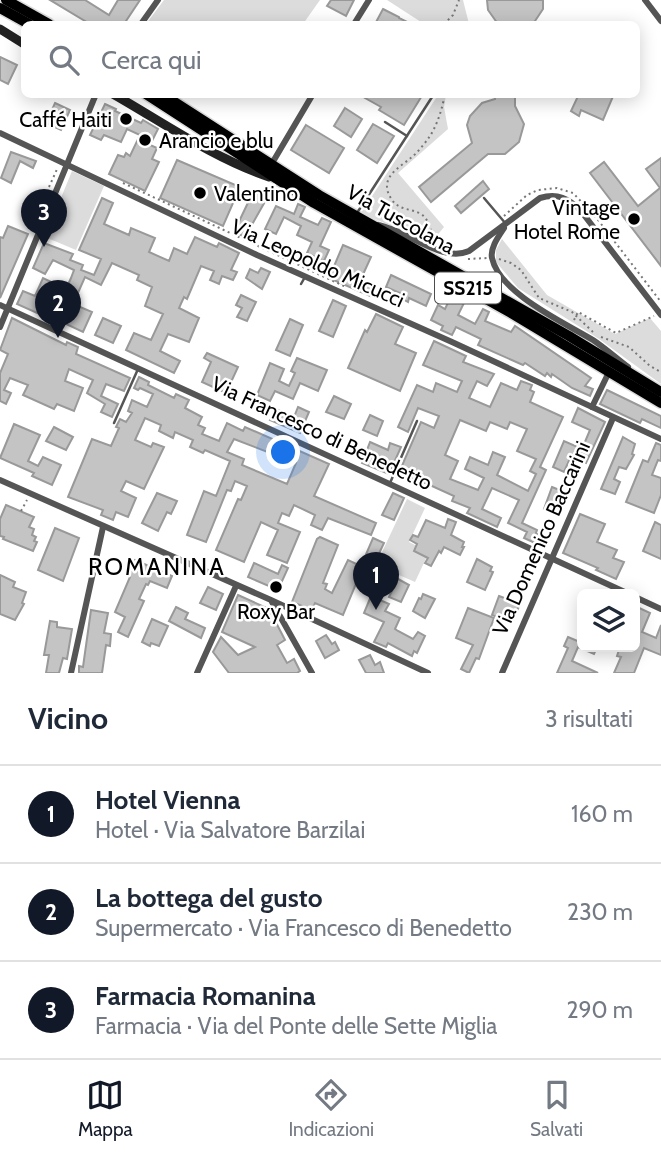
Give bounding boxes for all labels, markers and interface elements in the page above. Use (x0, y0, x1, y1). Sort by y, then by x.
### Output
search box (21, 21, 640, 98)
icon: search (45, 41, 83, 79)
text: Cerca qui (101, 44, 202, 76)
place label: Caffé Haiti (19, 107, 112, 132)
marker: Caffé Haiti (118, 111, 134, 127)
place label: Arancio e blu (159, 128, 274, 153)
marker: Arancio e blu (137, 132, 153, 148)
street label: Via Tuscolana (343, 179, 459, 259)
place label: Valentino (214, 181, 298, 206)
marker: Valentino (192, 185, 208, 201)
pin: 3 (21, 189, 67, 247)
place label: Vintage Hotel Rome (514, 195, 620, 244)
marker: Vintage Hotel Rome (626, 211, 642, 227)
street label: Via Leopoldo Micucci (228, 214, 408, 312)
road number: SS215 (435, 272, 501, 304)
pin: 2 (35, 280, 81, 338)
street label: Via Francesco di Benedetto (208, 371, 436, 495)
your location (266, 435, 300, 469)
street label: Via Domenico Baccarini (487, 437, 595, 639)
district label: ROMANINA (88, 552, 226, 581)
pin: 1 (353, 552, 399, 610)
marker: Roxy Bar (268, 579, 284, 595)
map controls (577, 589, 640, 652)
button: layers (577, 589, 640, 652)
place label: Roxy Bar (237, 599, 315, 624)
text: Vicino (28, 700, 108, 737)
text: 3 risultati (545, 705, 633, 733)
text: Hotel Vienna (95, 784, 241, 816)
text: 1 (47, 800, 55, 828)
text: 160 m (571, 800, 633, 828)
text: Hotel · Via Salvatore Barzilai (95, 816, 365, 844)
text: La bottega del gusto (95, 882, 322, 914)
text: 2 (45, 898, 57, 926)
text: 230 m (567, 898, 633, 926)
text: Supermercato · Via Francesco di Benedetto (95, 914, 512, 942)
text: Farmacia Romanina (95, 980, 316, 1012)
text: 3 (45, 996, 57, 1024)
text: 290 m (566, 996, 633, 1024)
text: Farmacia · Via del Ponte delle Sette Miglia (95, 1012, 497, 1040)
tab: Mappa (78, 1076, 133, 1141)
tab: Indicazioni (288, 1076, 374, 1141)
tab: Salvati (530, 1076, 583, 1141)

